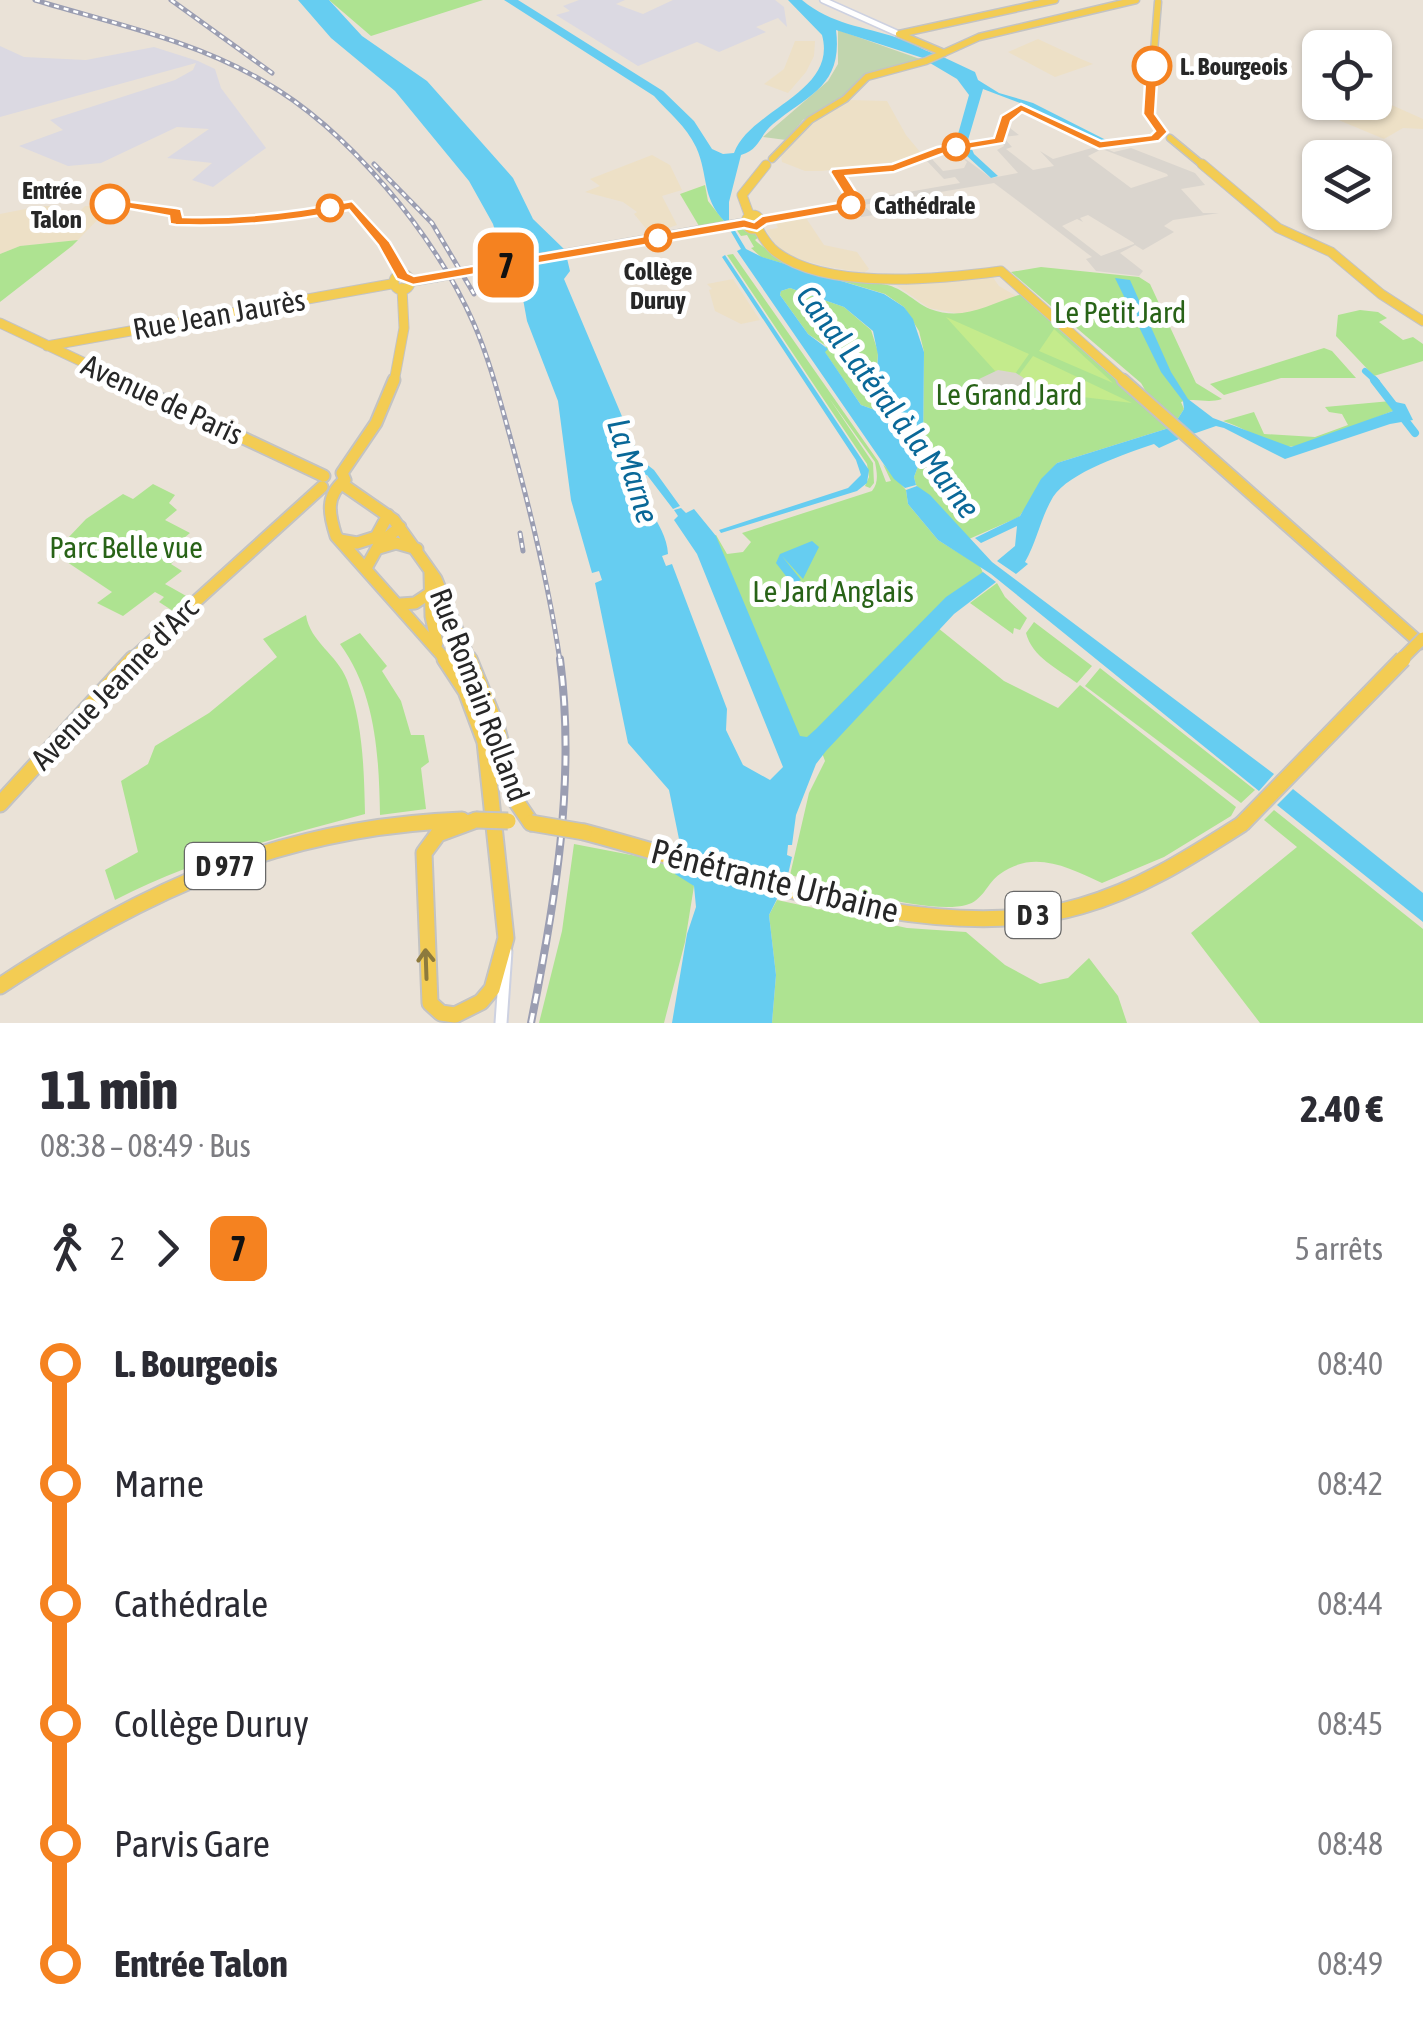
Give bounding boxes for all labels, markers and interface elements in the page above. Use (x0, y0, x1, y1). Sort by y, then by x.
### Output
map controls (1302, 30, 1392, 230)
button: locate (1302, 30, 1392, 120)
marker: L. Bourgeois (1133, 47, 1171, 85)
place label: L. Bourgeois (1180, 52, 1288, 80)
unlabelled marker (943, 134, 969, 160)
button: layers (1302, 140, 1392, 230)
place label: Entrée Talon (22, 176, 82, 233)
marker: Entrée Talon (91, 185, 129, 223)
place label: Cathédrale (874, 191, 976, 219)
marker: Cathédrale (838, 192, 864, 218)
unlabelled marker (317, 195, 343, 221)
marker: Collège Duruy (645, 225, 671, 251)
line badge: 7 (474, 232, 538, 298)
text: 7 (498, 245, 514, 285)
place label: Collège Duruy (624, 257, 692, 314)
water label: Canal Latéral à la Marne (789, 278, 988, 525)
street label: Rue Jean Jaurès (130, 282, 308, 346)
park label: Le Petit Jard (1054, 295, 1186, 329)
street label: Avenue de Paris (77, 347, 248, 451)
park label: Le Grand Jard (936, 377, 1082, 411)
water label: La Marne (600, 414, 667, 528)
park label: Parc Belle vue (49, 530, 203, 564)
park label: Le Jard Anglais (752, 574, 914, 608)
street label: Rue Romain Rolland (424, 583, 536, 806)
street label: Avenue Jeanne d'Arc (24, 590, 205, 776)
street label: Pénétrante Urbaine (647, 830, 903, 930)
road number: D 977 (185, 843, 265, 889)
road number: D 3 (1006, 892, 1060, 938)
one-way arrow (416, 948, 435, 980)
text: 11 min (40, 1058, 178, 1121)
text: 2.40 € (1300, 1087, 1383, 1130)
text: 08:38 – 08:49 · Bus (40, 1127, 251, 1164)
icon: walk (40, 1221, 95, 1276)
icon: forward (140, 1221, 195, 1276)
text: 7 (230, 1228, 247, 1268)
text: 2 (110, 1230, 125, 1267)
text: 5 arrêts (1295, 1230, 1383, 1267)
text: L. Bourgeois (114, 1342, 278, 1385)
text: 08:40 (1317, 1345, 1383, 1382)
text: Marne (114, 1462, 204, 1505)
text: 08:42 (1317, 1465, 1383, 1502)
text: Cathédrale (114, 1582, 268, 1625)
text: 08:44 (1317, 1585, 1383, 1622)
text: Collège Duruy (114, 1702, 309, 1745)
text: 08:45 (1317, 1705, 1383, 1742)
text: Parvis Gare (114, 1822, 270, 1865)
text: 08:48 (1317, 1825, 1383, 1862)
text: Entrée Talon (114, 1942, 288, 1985)
text: 08:49 (1317, 1945, 1383, 1982)

